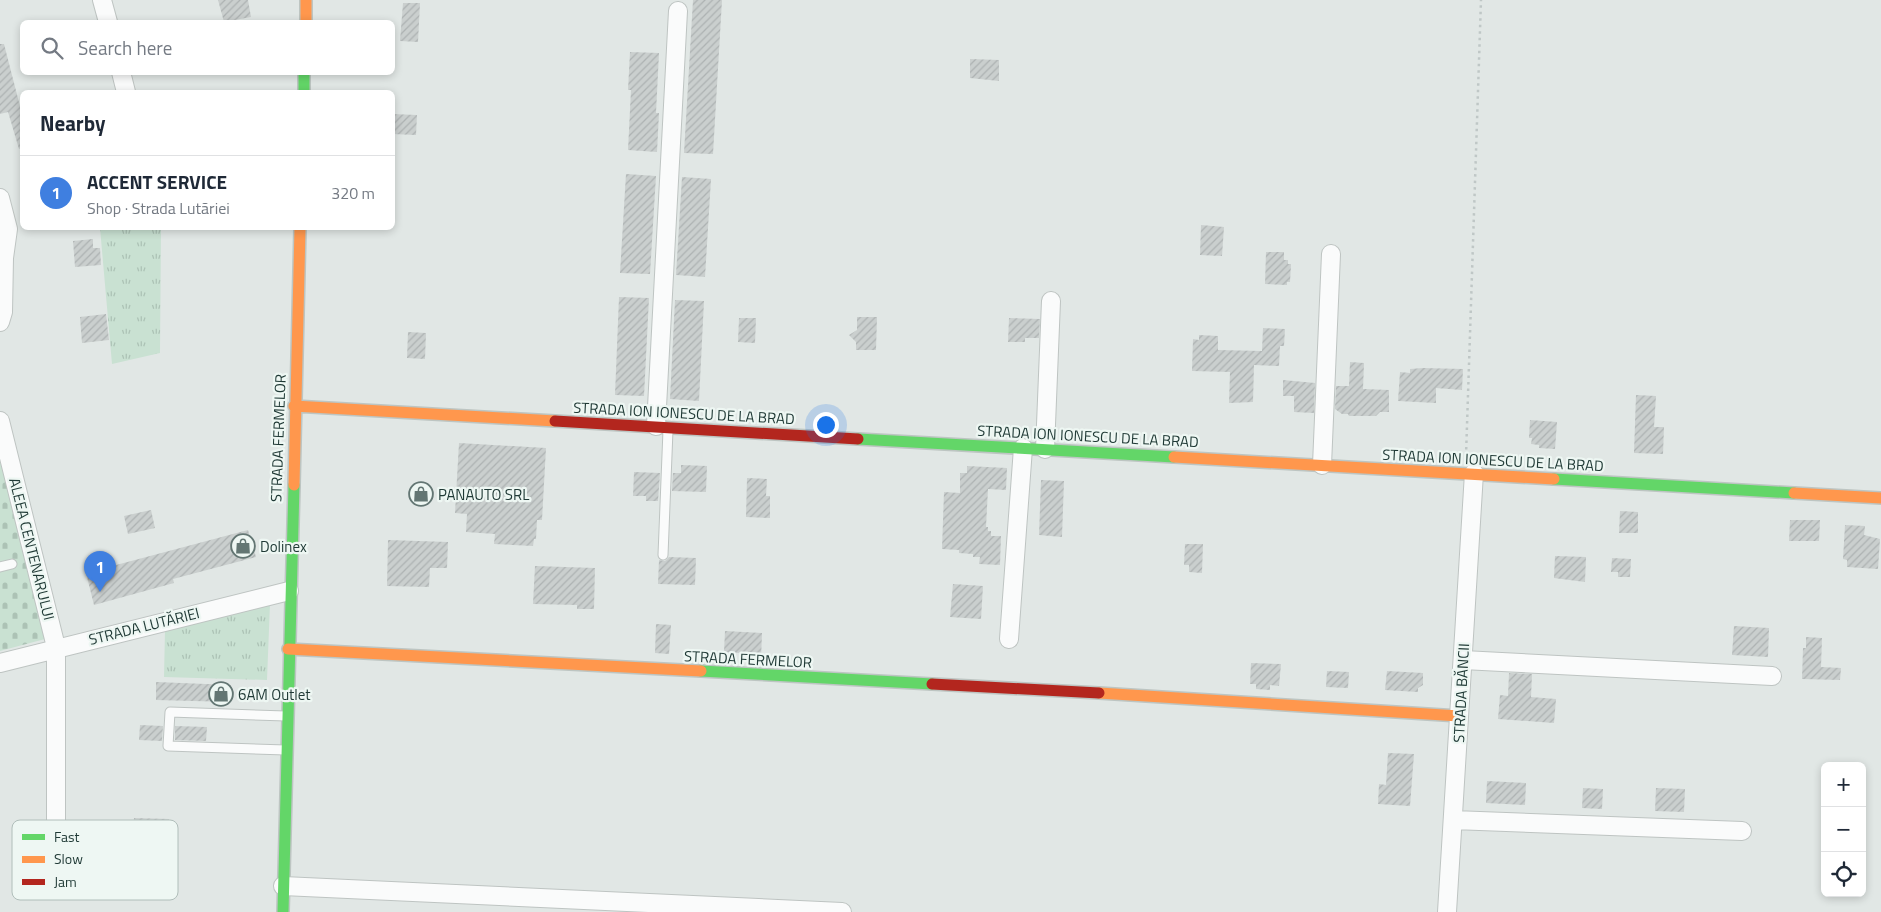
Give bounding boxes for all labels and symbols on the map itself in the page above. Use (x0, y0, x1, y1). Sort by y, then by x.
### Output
street label: STRADA FERMELOR (264, 374, 292, 502)
street label: STRADA ION IONESCU DE LA BRAD (573, 396, 795, 430)
your location (813, 412, 839, 438)
street label: STRADA ION IONESCU DE LA BRAD (977, 419, 1199, 453)
street label: STRADA ION IONESCU DE LA BRAD (1382, 443, 1604, 477)
street label: ALEEA CENTENARULUI (3, 475, 61, 623)
shop icon: PANAUTO SRL (408, 481, 434, 507)
place label: PANAUTO SRL (438, 483, 529, 506)
shop icon: Dolinex (230, 533, 256, 559)
place label: Dolinex (260, 535, 307, 558)
pin: 1 (84, 551, 116, 592)
street label: STRADA LUTĂRIEI (86, 601, 202, 651)
street label: STRADA BĂNCII (1447, 643, 1475, 743)
street label: STRADA FERMELOR (683, 644, 813, 674)
shop icon: 6AM Outlet (208, 681, 234, 707)
place label: 6AM Outlet (238, 683, 311, 706)
legend (12, 820, 178, 900)
text: Fast (54, 826, 79, 847)
text: Slow (54, 848, 83, 869)
text: Jam (54, 871, 77, 892)

